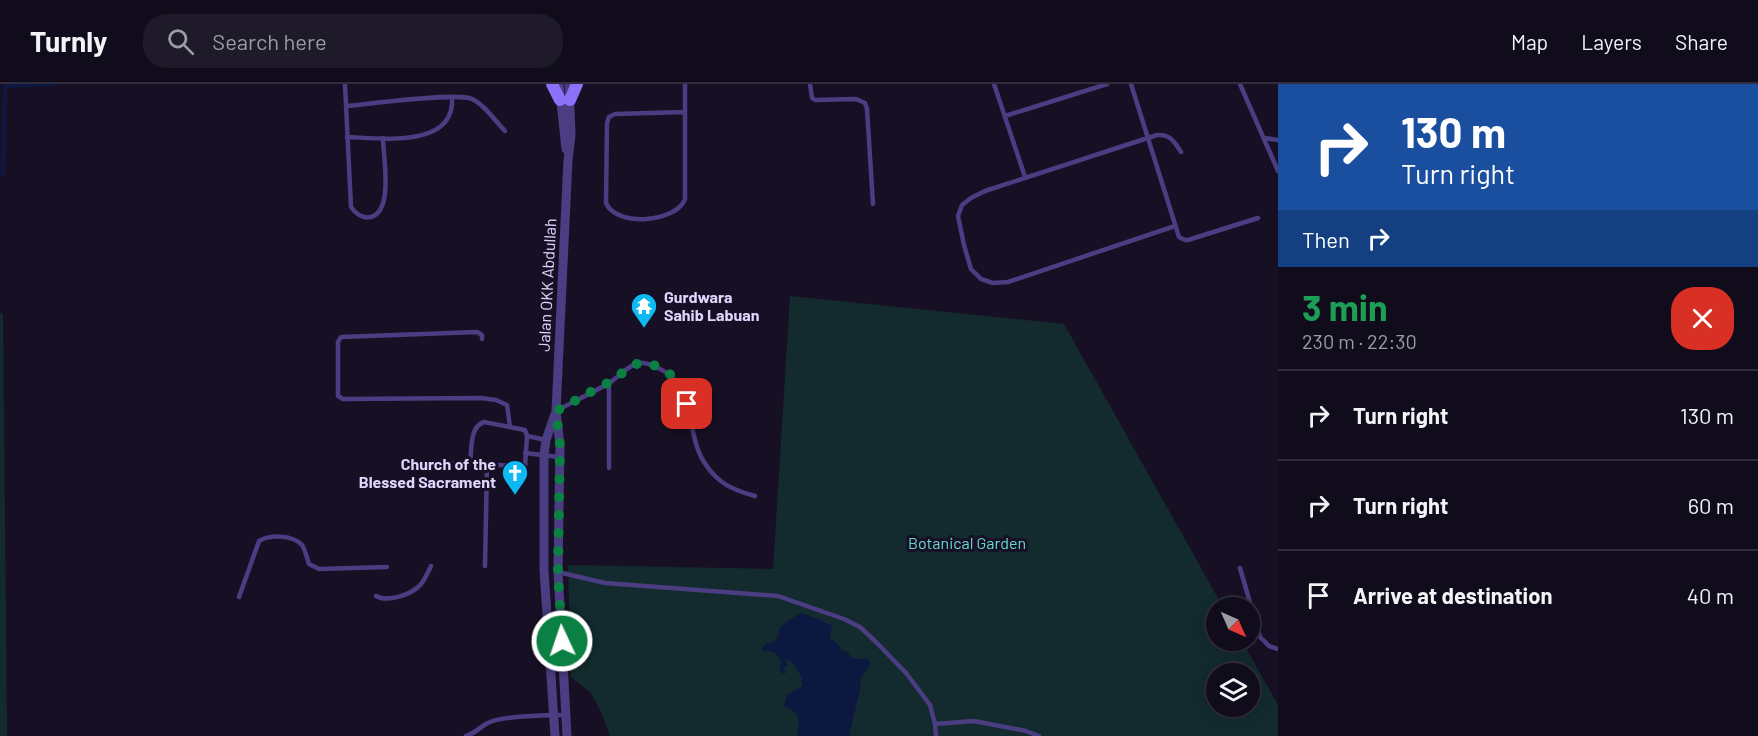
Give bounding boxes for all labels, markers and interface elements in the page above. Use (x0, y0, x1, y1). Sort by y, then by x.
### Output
search box (143, 14, 563, 68)
text: Turnly (30, 24, 107, 58)
icon: search (164, 25, 197, 58)
text: Search here (212, 28, 327, 54)
text: Map (1511, 29, 1548, 54)
text: Layers (1581, 29, 1642, 54)
text: Share (1675, 29, 1728, 54)
text: 130 m (1401, 106, 1506, 156)
icon: right (1302, 108, 1380, 186)
text: Turn right (1401, 157, 1515, 189)
street label: Jalan OKK Abdullah (534, 218, 559, 352)
icon: right (1362, 222, 1395, 255)
text: Then (1302, 226, 1350, 252)
text: 3 min (1302, 285, 1388, 328)
place label: Gurdwara Sahib Labuan (664, 287, 760, 324)
button: close (1671, 287, 1734, 350)
temple icon: Gurdwara Sahib Labuan (629, 291, 659, 329)
text: 230 m · 22:30 (1302, 329, 1417, 353)
pin (661, 378, 712, 429)
icon: arrive (670, 387, 703, 420)
icon: right (1302, 399, 1335, 432)
text: Turn right (1353, 402, 1448, 428)
text: 130 m (1680, 402, 1734, 428)
place label: Church of the Blessed Sacrament (359, 454, 496, 491)
church icon: Church of the Blessed Sacrament (500, 458, 530, 496)
icon: right (1302, 489, 1335, 522)
text: Turn right (1353, 492, 1448, 518)
text: 60 m (1688, 492, 1734, 518)
park label: Botanical Garden (908, 533, 1026, 552)
icon: arrive (1302, 579, 1335, 612)
text: Arrive at destination (1353, 582, 1552, 608)
text: 40 m (1687, 582, 1734, 608)
north arrow (1206, 597, 1260, 651)
map controls (1206, 597, 1260, 717)
position arrow (530, 609, 594, 673)
button: layers (1206, 663, 1260, 717)

